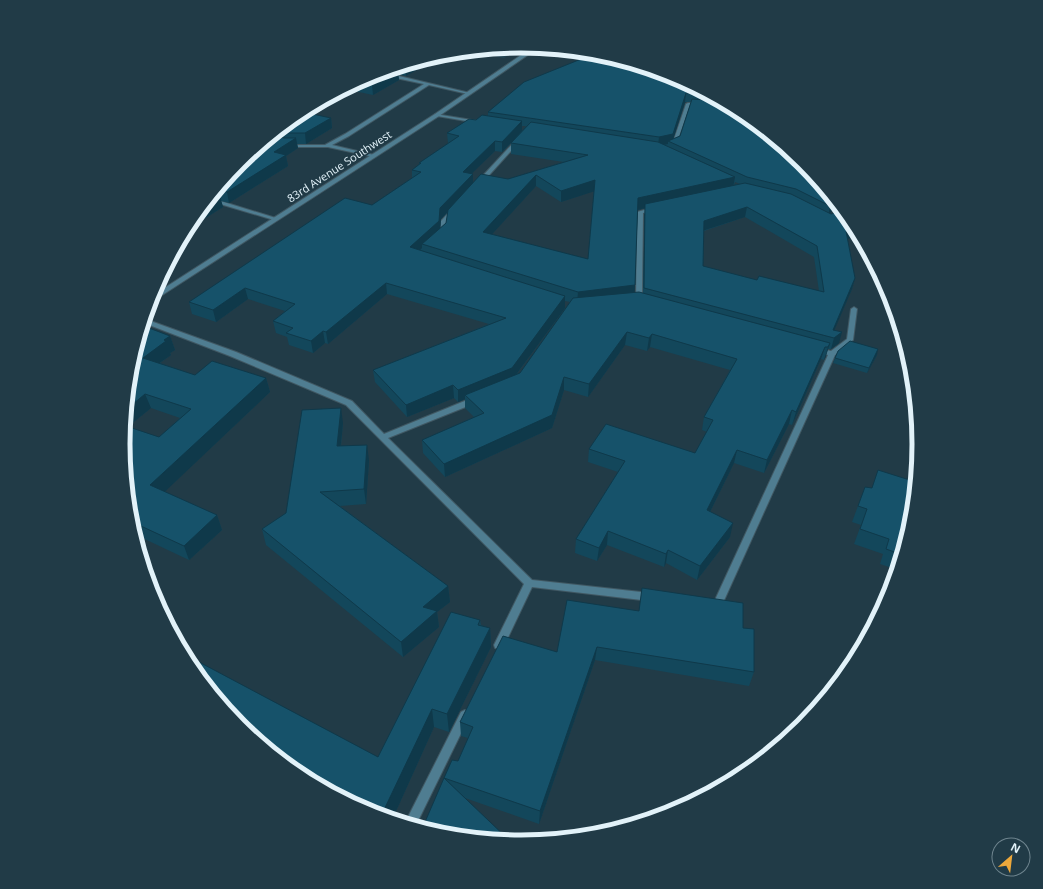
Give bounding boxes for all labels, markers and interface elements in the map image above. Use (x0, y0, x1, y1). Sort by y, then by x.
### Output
street label: 83rd Avenue Southwest (284, 127, 394, 205)
north arrow (991, 837, 1031, 877)
text: N (1008, 839, 1023, 856)

